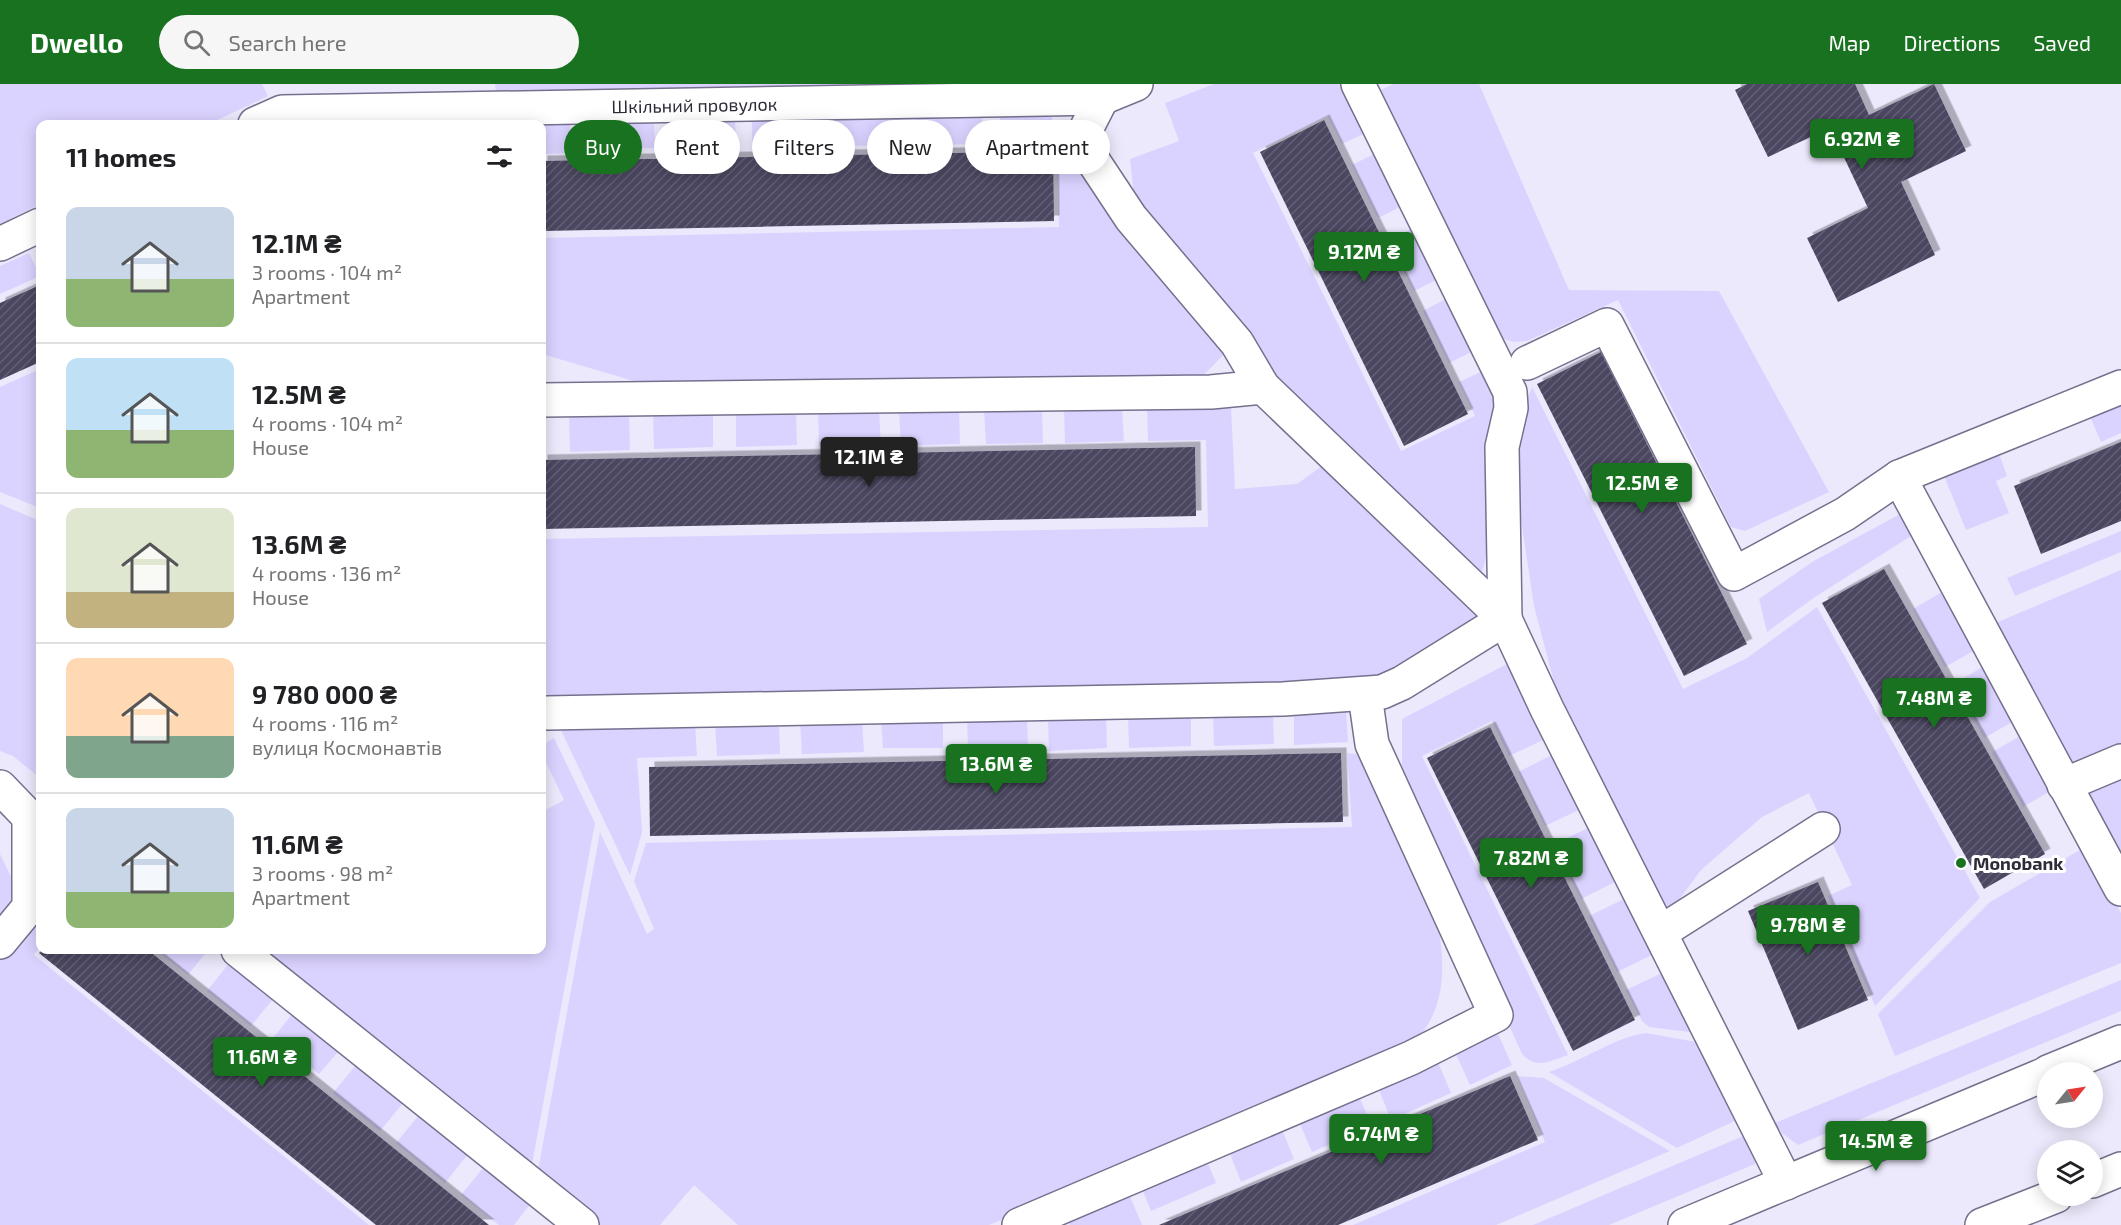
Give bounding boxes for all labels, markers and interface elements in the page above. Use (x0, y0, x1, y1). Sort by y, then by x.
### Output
search box (159, 15, 579, 69)
text: Dwello (30, 25, 123, 59)
icon: search (180, 26, 213, 59)
text: Search here (228, 29, 347, 55)
text: Map (1828, 30, 1871, 55)
text: Directions (1904, 30, 2000, 55)
text: Saved (2033, 30, 2091, 55)
street label: Шкільний провулок (611, 93, 778, 117)
pin: 6.92M ₴ (1807, 119, 1917, 170)
chip: Buy (564, 120, 642, 174)
chip: Rent (654, 120, 740, 174)
chip: Filters (752, 120, 855, 174)
chip: New (867, 120, 953, 174)
chip: Apartment (965, 120, 1110, 174)
text: 6.92M ₴ (1824, 126, 1900, 150)
icon: filters (483, 140, 516, 173)
text: 11 homes (66, 141, 176, 172)
text: 12.1M ₴ (252, 227, 342, 258)
icon: home (114, 231, 186, 303)
pin: 9.12M ₴ (1309, 232, 1419, 283)
text: 9.12M ₴ (1328, 239, 1400, 263)
text: 3 rooms · 104 m² (252, 260, 402, 284)
text: Apartment (252, 284, 350, 308)
text: 12.5M ₴ (252, 378, 346, 409)
icon: home (114, 382, 186, 454)
text: 4 rooms · 104 m² (252, 411, 403, 435)
text: House (252, 435, 309, 459)
pin: 12.1M ₴ (814, 437, 924, 488)
text: 12.1M ₴ (835, 444, 903, 468)
pin: 12.5M ₴ (1587, 463, 1697, 514)
text: 12.5M ₴ (1606, 470, 1678, 494)
text: 13.6M ₴ (252, 528, 346, 559)
icon: home (114, 532, 186, 604)
text: 4 rooms · 136 m² (252, 561, 401, 585)
text: House (252, 585, 309, 609)
text: 9 780 000 ₴ (252, 678, 397, 709)
pin: 7.48M ₴ (1879, 678, 1989, 729)
icon: home (114, 682, 186, 754)
text: 7.48M ₴ (1896, 685, 1972, 709)
text: 4 rooms · 116 m² (252, 711, 398, 735)
text: вулиця Космонавтів (252, 735, 442, 759)
pin: 13.6M ₴ (941, 744, 1051, 795)
text: 13.6M ₴ (960, 751, 1032, 775)
text: 11.6M ₴ (252, 828, 343, 859)
icon: home (114, 832, 186, 904)
pin: 7.82M ₴ (1476, 838, 1586, 889)
text: 7.82M ₴ (1494, 845, 1568, 869)
place label: Monobank (1973, 852, 2063, 874)
marker: Monobank (1954, 856, 1968, 870)
text: 3 rooms · 98 m² (252, 861, 393, 885)
text: Apartment (252, 885, 350, 909)
pin: 9.78M ₴ (1753, 905, 1863, 956)
text: 9.78M ₴ (1770, 912, 1846, 936)
pin: 11.6M ₴ (207, 1037, 317, 1088)
text: 11.6M ₴ (227, 1044, 297, 1068)
north arrow (2037, 1062, 2103, 1128)
map controls (2037, 1062, 2103, 1206)
pin: 6.74M ₴ (1326, 1114, 1436, 1165)
text: 6.74M ₴ (1343, 1121, 1419, 1145)
pin: 14.5M ₴ (1821, 1121, 1931, 1172)
text: 14.5M ₴ (1839, 1128, 1913, 1152)
button: layers (2037, 1140, 2103, 1206)

